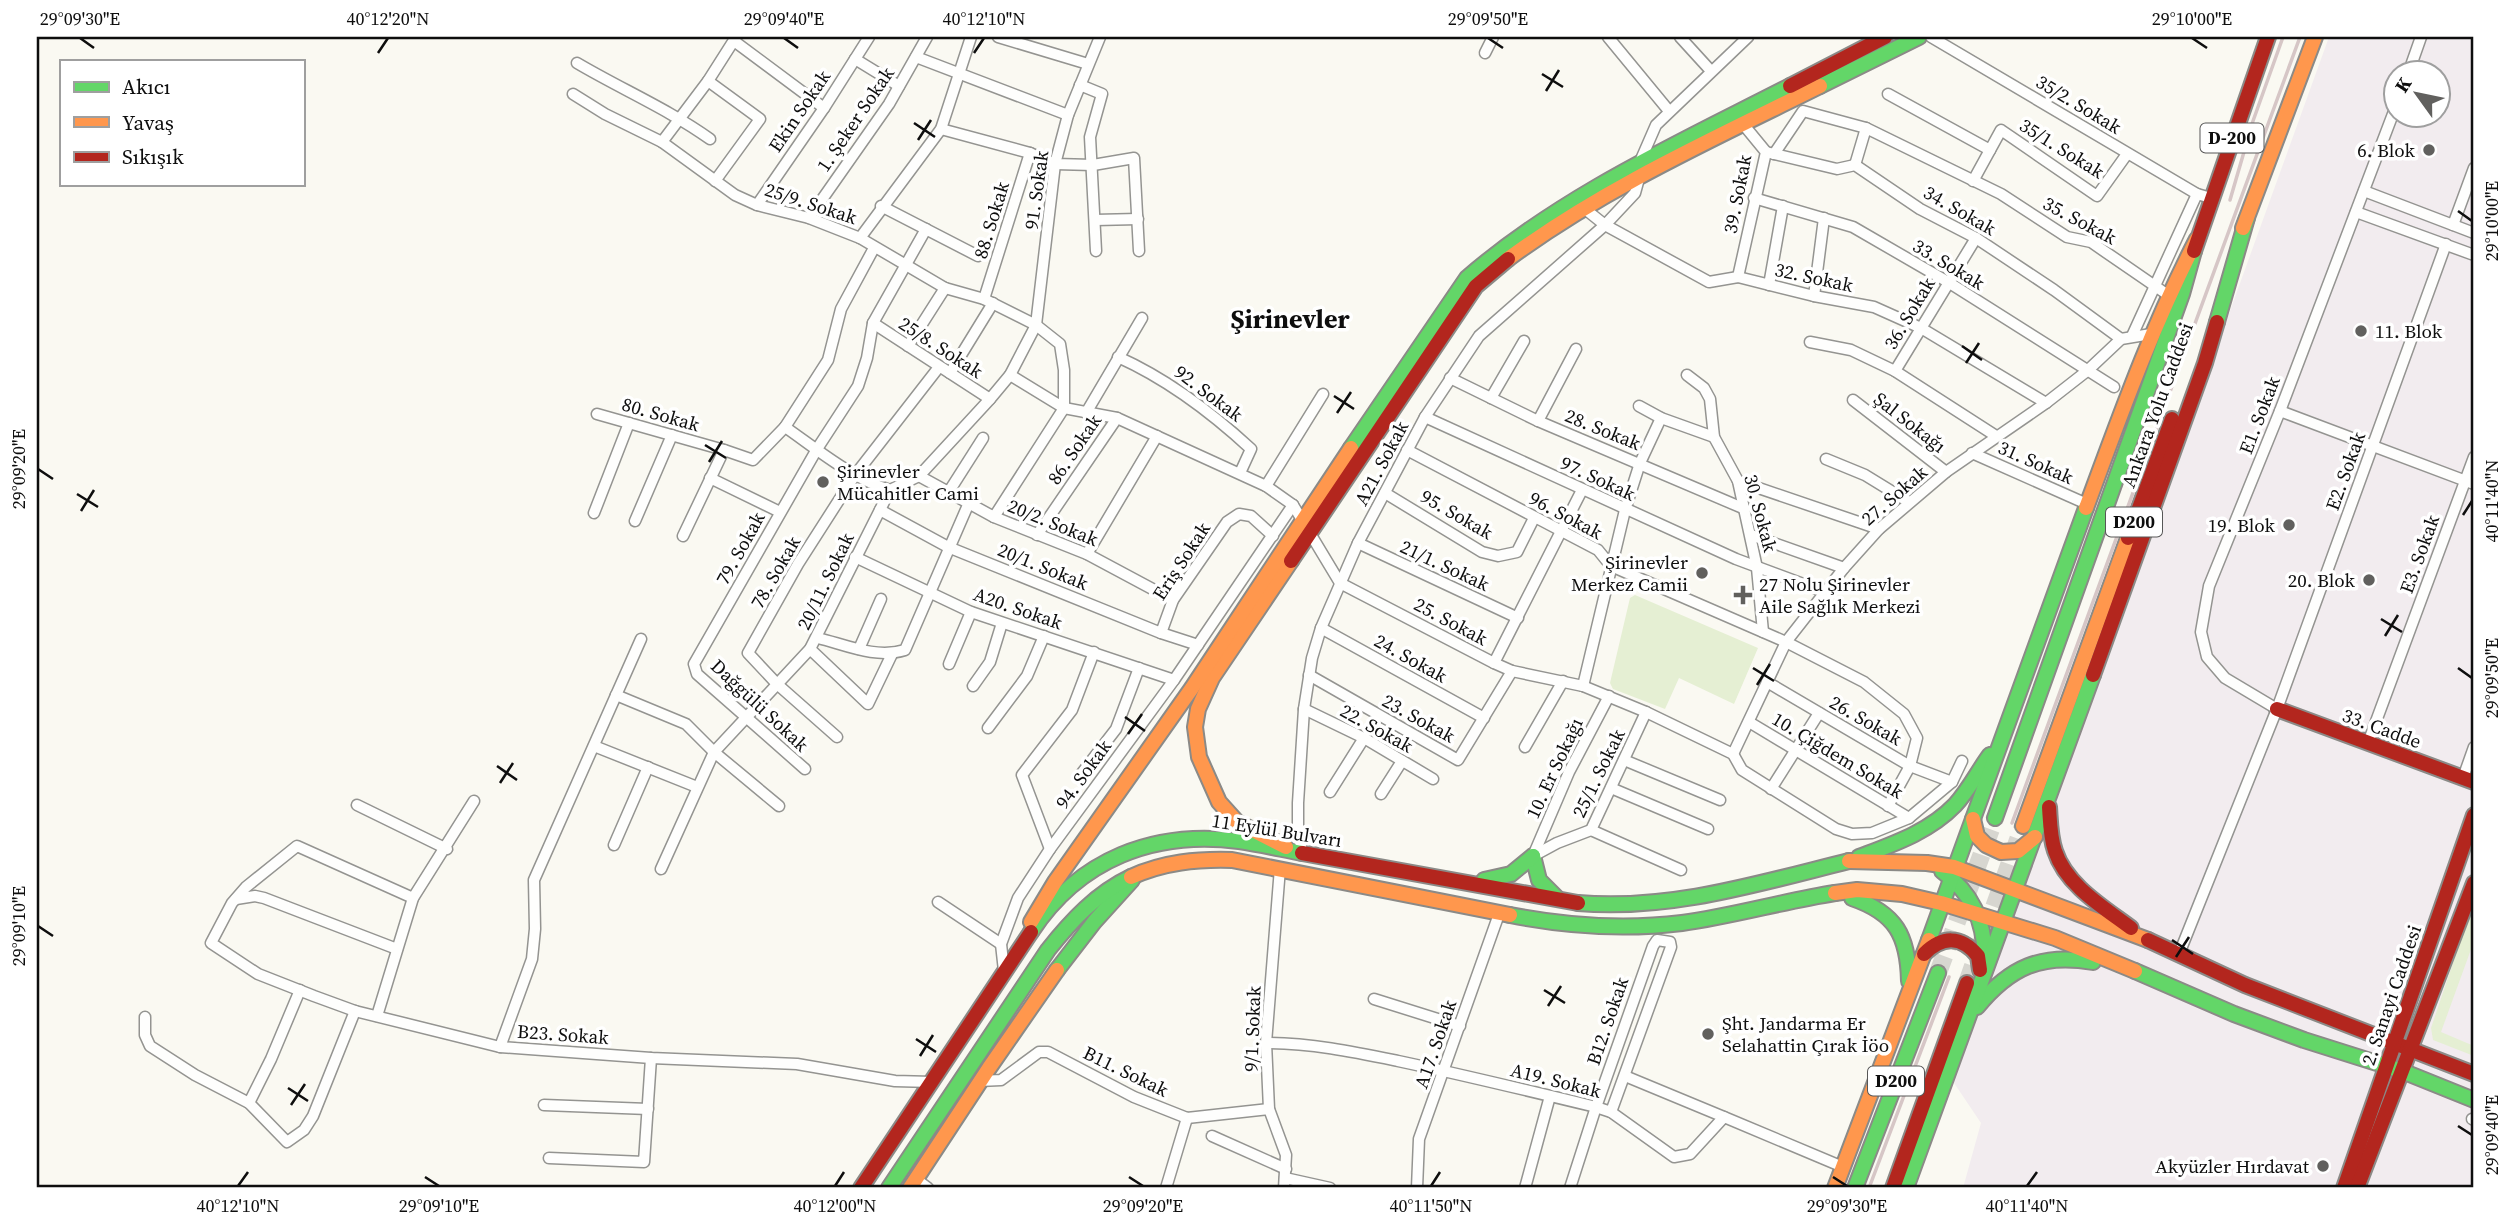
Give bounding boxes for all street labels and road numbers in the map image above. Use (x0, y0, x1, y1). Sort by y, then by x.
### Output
street label: 1. Şeker Sokak (810, 61, 900, 177)
street label: Ekin Sokak (762, 64, 836, 157)
street label: 35/2. Sokak (2031, 68, 2127, 140)
street label: 35/1. Sokak (2015, 112, 2110, 185)
road number: D-200 (2200, 124, 2264, 153)
street label: 91. Sokak (1018, 148, 1054, 231)
street label: 39. Sokak (1717, 152, 1757, 236)
street label: 25/9. Sokak (762, 176, 861, 230)
street label: 88. Sokak (967, 178, 1015, 262)
street label: 34. Sokak (1919, 179, 2001, 241)
street label: 35. Sokak (2039, 190, 2122, 250)
street label: 33. Sokak (1908, 232, 1990, 296)
street label: 32. Sokak (1772, 256, 1856, 298)
street label: 36. Sokak (1877, 272, 1941, 354)
street label: 25/8. Sokak (894, 310, 989, 384)
street label: Ankara Yolu Caddesi (2115, 319, 2199, 491)
street label: 92. Sokak (1169, 359, 1249, 428)
street label: E1. Sokak (2232, 372, 2286, 458)
street label: Şal Sokağı (1869, 386, 1952, 459)
street label: 80. Sokak (619, 391, 703, 438)
street label: 28. Sokak (1561, 402, 1645, 456)
street label: 86. Sokak (1041, 408, 1107, 489)
street label: A21. Sokak (1348, 416, 1414, 510)
street label: E2. Sokak (2319, 428, 2371, 514)
street label: 31. Sokak (1994, 434, 2078, 490)
street label: 97. Sokak (1556, 449, 1640, 507)
street label: 27. Sokak (1855, 459, 1933, 531)
street label: 30. Sokak (1738, 471, 1784, 555)
street label: 95. Sokak (1416, 483, 1498, 545)
street label: 96. Sokak (1525, 485, 1608, 545)
street label: 20/2. Sokak (1004, 492, 1103, 552)
street label: 79. Sokak (709, 506, 771, 589)
road number: D200 (2106, 508, 2162, 536)
street label: E3. Sokak (2393, 511, 2445, 597)
street label: Eriş Sokak (1146, 516, 1216, 605)
street label: 20/11. Sokak (790, 528, 860, 634)
street label: 78. Sokak (744, 531, 806, 613)
street label: 21/1. Sokak (1396, 533, 1494, 597)
street label: 20/1. Sokak (994, 536, 1093, 596)
street label: A20. Sokak (970, 581, 1066, 635)
street label: 25. Sokak (1410, 591, 1493, 651)
street label: 24. Sokak (1370, 627, 1453, 689)
street label: Dağgülü Sokak (705, 653, 815, 758)
street label: 23. Sokak (1378, 687, 1461, 749)
street label: 26. Sokak (1825, 689, 1907, 751)
street label: 22. Sokak (1336, 697, 1419, 759)
street label: 33. Cadde (2339, 702, 2425, 754)
street label: 10. Çiğdem Sokak (1767, 706, 1909, 805)
street label: 10. Er Sokağı (1519, 713, 1589, 823)
street label: 25/1. Sokak (1565, 724, 1631, 822)
street label: 94. Sokak (1049, 734, 1117, 814)
street label: 11 Eylül Bulvarı (1210, 807, 1344, 853)
street label: 2. Sanayi Caddesi (2355, 921, 2427, 1069)
street label: B12. Sokak (1580, 973, 1634, 1068)
street label: 9/1. Sokak (1238, 985, 1267, 1072)
street label: A17. Sokak (1408, 996, 1462, 1092)
street label: B23. Sokak (516, 1018, 610, 1050)
street label: B11. Sokak (1079, 1039, 1173, 1103)
street label: A19. Sokak (1508, 1056, 1604, 1104)
road number: D200 (1868, 1066, 1924, 1096)

